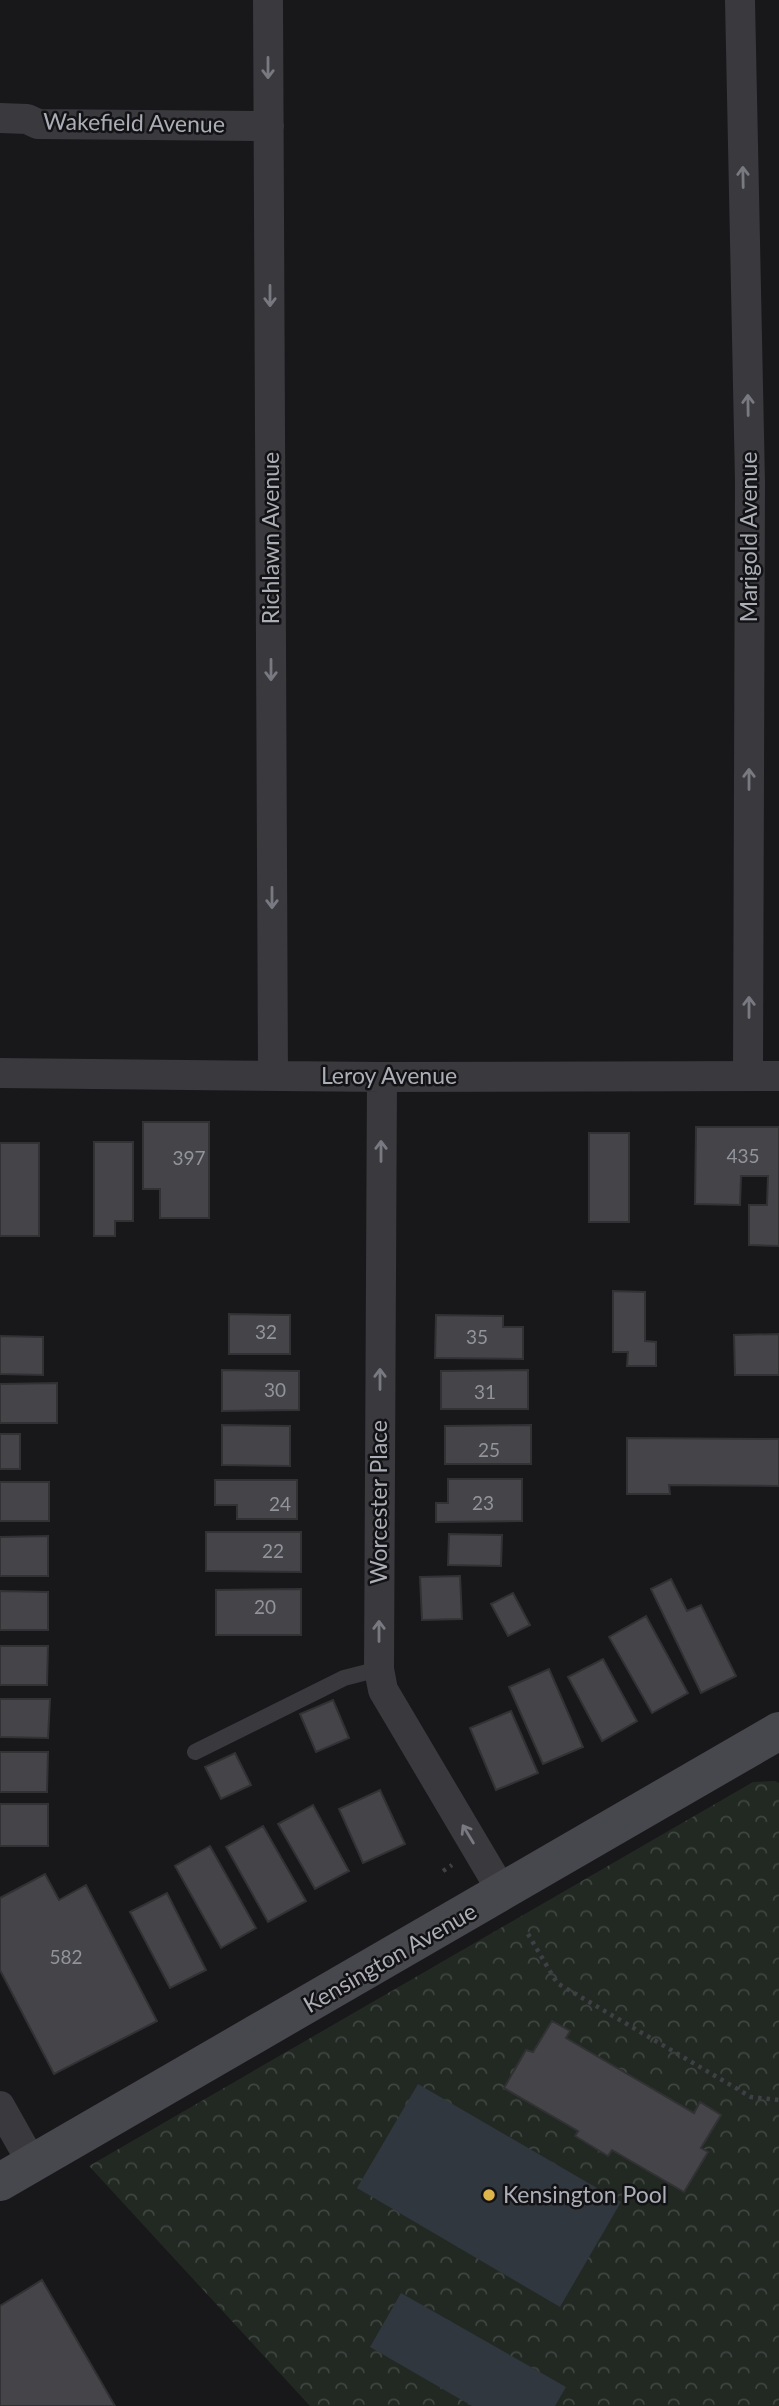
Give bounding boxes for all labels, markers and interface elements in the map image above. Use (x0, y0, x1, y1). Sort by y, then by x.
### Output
one-way arrow (261, 56, 275, 79)
street label: Wakefield Avenue (43, 106, 225, 138)
one-way arrow (737, 166, 750, 189)
one-way arrow (263, 284, 276, 307)
one-way arrow (741, 394, 755, 417)
street label: Richlawn Avenue (256, 452, 284, 624)
street label: Marigold Avenue (734, 452, 762, 622)
one-way arrow (264, 658, 278, 681)
one-way arrow (742, 768, 756, 791)
one-way arrow (265, 886, 279, 909)
one-way arrow (742, 996, 756, 1019)
street label: Leroy Avenue (321, 1061, 457, 1089)
one-way arrow (374, 1140, 388, 1163)
house number: 435 (726, 1144, 760, 1167)
house number: 397 (172, 1146, 206, 1169)
house number: 32 (255, 1320, 277, 1343)
house number: 35 (466, 1325, 488, 1348)
one-way arrow (373, 1367, 387, 1390)
house number: 30 (264, 1378, 286, 1401)
house number: 31 (474, 1380, 496, 1403)
street label: Worcester Place (364, 1420, 392, 1584)
house number: 25 (478, 1438, 500, 1461)
house number: 23 (472, 1491, 494, 1514)
house number: 24 (269, 1492, 291, 1515)
house number: 22 (262, 1539, 284, 1562)
house number: 20 (254, 1595, 276, 1618)
one-way arrow (372, 1619, 386, 1642)
one-way arrow (461, 1825, 475, 1845)
street label: Kensington Avenue (298, 1896, 481, 2018)
house number: 582 (49, 1945, 83, 1968)
place label: Kensington Pool (503, 2180, 667, 2208)
marker: Kensington Pool (481, 2187, 497, 2203)

